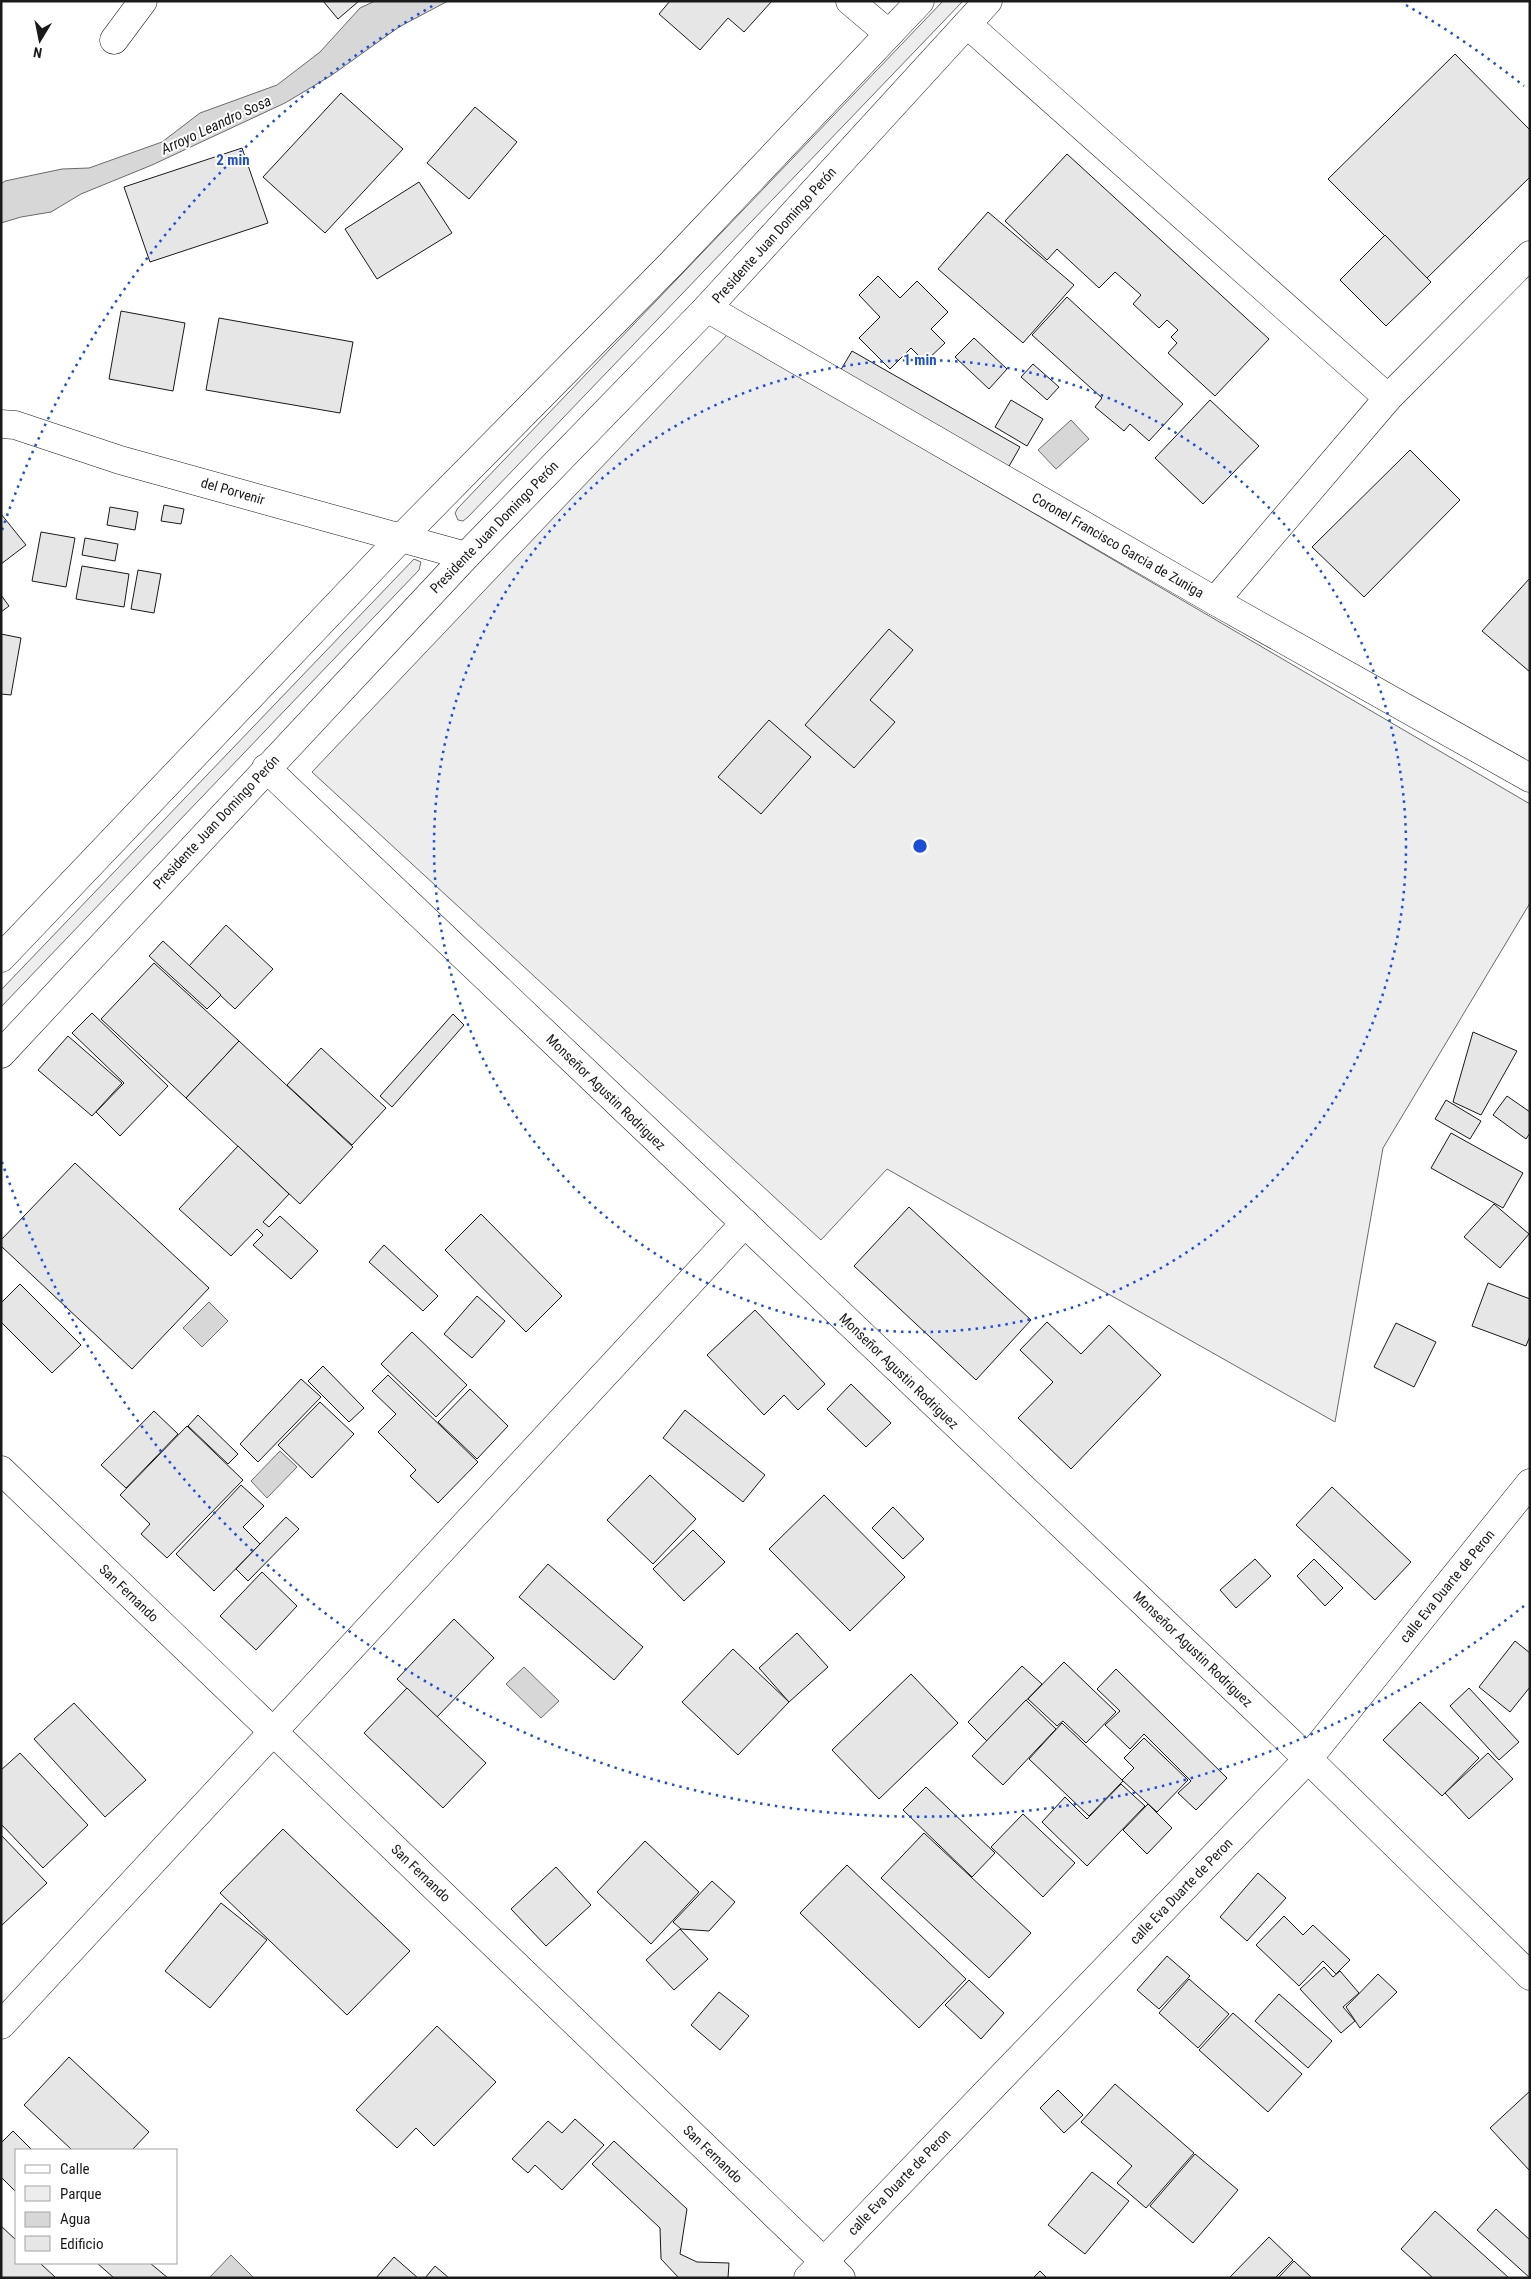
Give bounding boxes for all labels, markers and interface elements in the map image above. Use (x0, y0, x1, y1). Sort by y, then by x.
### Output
north arrow (15, 15, 65, 65)
text: N (32, 44, 43, 61)
water label: Arroyo Leandro Sosa (157, 92, 274, 159)
text: 2 min (216, 151, 250, 169)
street label: Presidente Juan Domingo Perón (709, 164, 839, 306)
text: 1 min (903, 351, 937, 369)
street label: Presidente Juan Domingo Perón (427, 458, 561, 596)
street label: del Porvenir (199, 474, 267, 508)
street label: Coronel Francisco Garcia de Zuniga (1029, 489, 1207, 601)
street label: Presidente Juan Domingo Perón (150, 752, 282, 892)
centre of rings (911, 837, 929, 855)
street label: Monseñor Agustin Rodriguez (543, 1031, 669, 1153)
street label: Monseñor Agustin Rodriguez (836, 1310, 962, 1432)
street label: calle Eva Duarte de Peron (1396, 1526, 1498, 1646)
street label: San Fernando (96, 1561, 162, 1625)
street label: Monseñor Agustin Rodriguez (1130, 1588, 1256, 1710)
street label: calle Eva Duarte de Peron (1126, 1835, 1236, 1947)
street label: San Fernando (388, 1841, 454, 1905)
street label: San Fernando (680, 2122, 746, 2186)
street label: calle Eva Duarte de Peron (844, 2126, 954, 2238)
legend (15, 2149, 178, 2264)
text: Calle (60, 2160, 90, 2178)
text: Parque (60, 2185, 102, 2203)
text: Agua (60, 2210, 90, 2228)
text: Edificio (60, 2235, 103, 2253)

